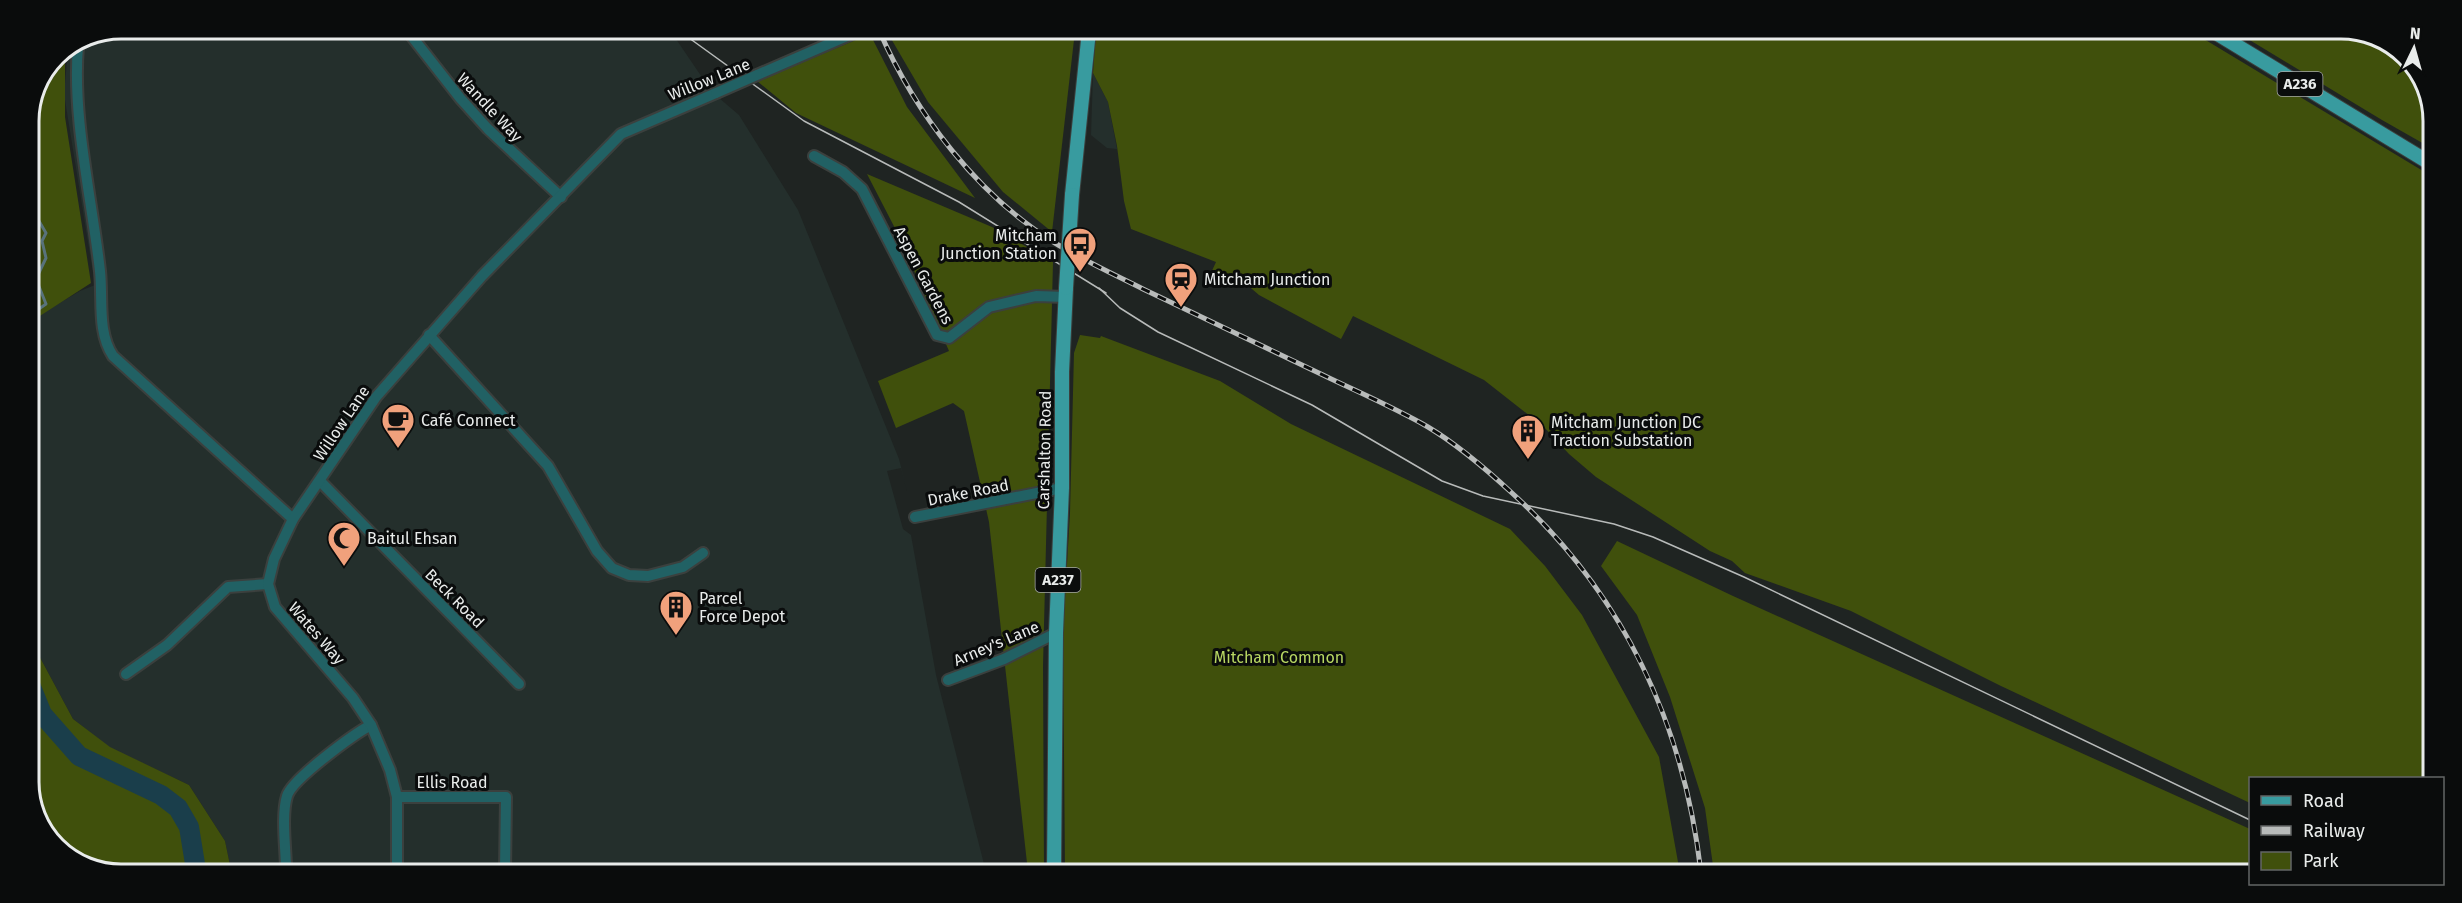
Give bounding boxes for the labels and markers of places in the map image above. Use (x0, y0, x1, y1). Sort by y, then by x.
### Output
place label: Mitcham Junction Station (940, 226, 1057, 263)
bus stop icon: Mitcham Junction Station (1062, 226, 1098, 273)
station icon: Mitcham Junction (1163, 261, 1199, 308)
place label: Mitcham Junction (1204, 270, 1330, 289)
cafe icon: Café Connect (380, 402, 416, 449)
place label: Café Connect (421, 411, 516, 430)
building icon: Mitcham Junction DC Traction Substation (1510, 413, 1546, 460)
place label: Mitcham Junction DC Traction Substation (1551, 413, 1701, 450)
mosque icon: Baitul Ehsan (326, 520, 362, 567)
place label: Baitul Ehsan (367, 529, 457, 548)
building icon: Parcel Force Depot (658, 589, 694, 636)
place label: Parcel Force Depot (699, 589, 785, 626)

